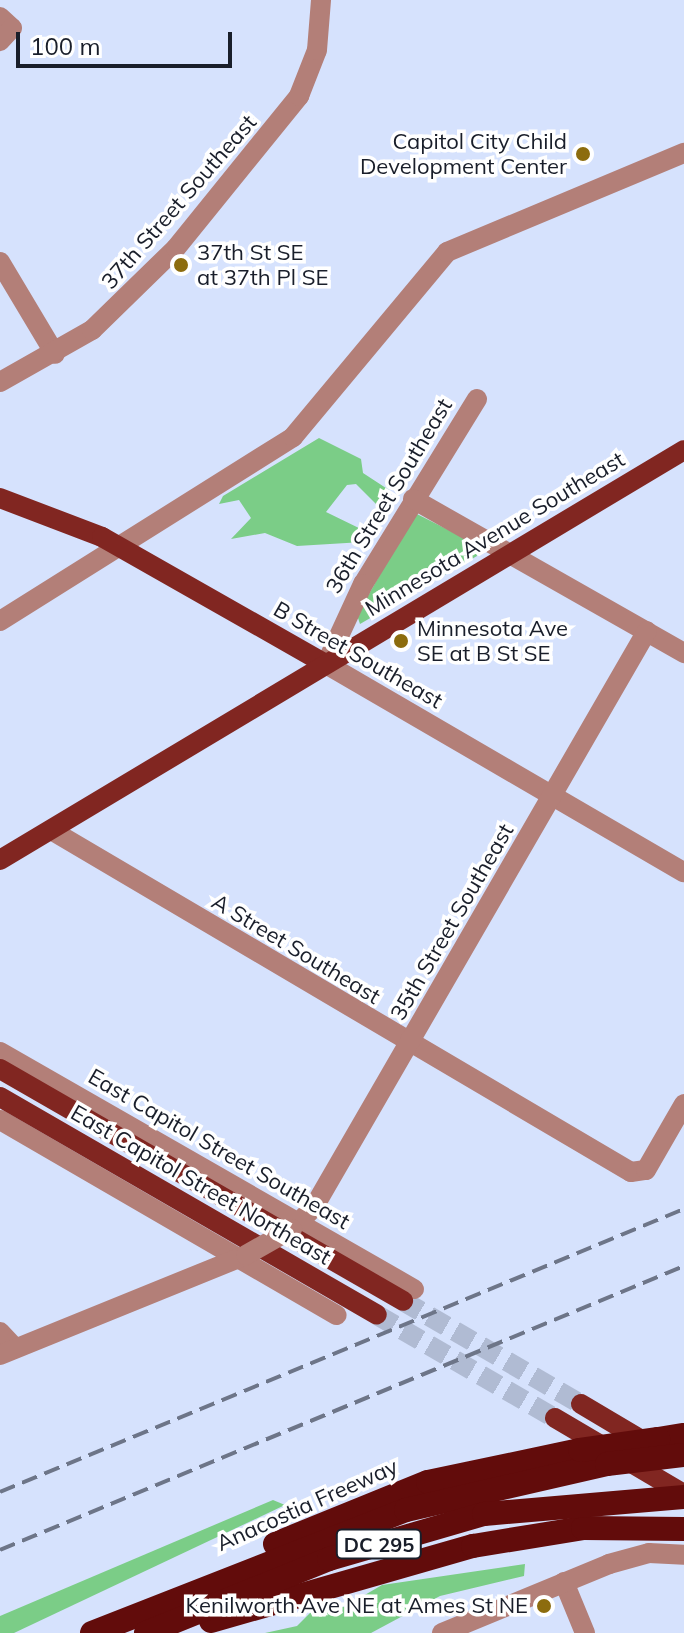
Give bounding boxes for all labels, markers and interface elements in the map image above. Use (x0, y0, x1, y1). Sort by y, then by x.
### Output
scale bar (20, 16, 236, 66)
text: 100 m (30, 31, 101, 61)
street label: 37th Street Southeast (96, 109, 262, 295)
place label: Capitol City Child Development Center (360, 128, 567, 180)
marker: Capitol City Child Development Center (574, 145, 592, 163)
place label: 37th St SE at 37th Pl SE (197, 239, 328, 290)
marker: 37th St SE at 37th Pl SE (172, 256, 190, 274)
street label: 36th Street Southeast (320, 394, 458, 598)
street label: Minnesota Avenue Southeast (361, 446, 629, 622)
street label: B Street Southeast (269, 596, 447, 714)
place label: Minnesota Ave SE at B St SE (417, 615, 568, 666)
marker: Minnesota Ave SE at B St SE (392, 632, 410, 650)
street label: 35th Street Southeast (385, 819, 519, 1025)
street label: A Street Southeast (207, 888, 385, 1010)
street label: East Capitol Street Southeast (84, 1063, 354, 1235)
street label: East Capitol Street Northeast (66, 1100, 336, 1270)
street label: Anacostia Freeway (212, 1453, 402, 1557)
road number: DC 295 (335, 1528, 423, 1560)
place label: Kenilworth Ave NE at Ames St NE (185, 1593, 528, 1619)
marker: Kenilworth Ave NE at Ames St NE (535, 1597, 553, 1615)

